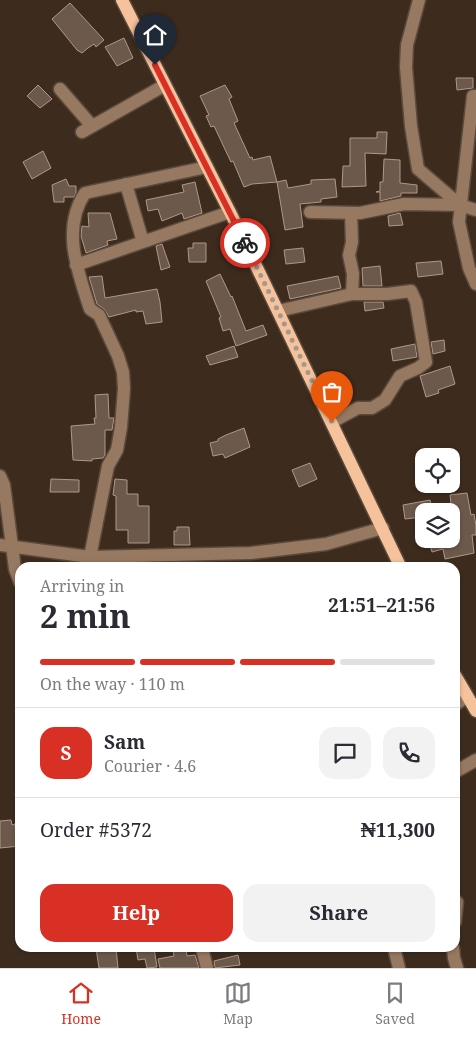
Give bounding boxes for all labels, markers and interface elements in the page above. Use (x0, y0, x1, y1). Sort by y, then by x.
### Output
pin (134, 14, 176, 65)
icon: home (141, 21, 169, 49)
courier (220, 218, 270, 268)
icon: bike (231, 229, 259, 257)
pin (311, 371, 353, 422)
icon: bag (318, 378, 346, 406)
map controls (415, 448, 460, 548)
button: locate (415, 448, 460, 493)
button: layers (415, 503, 460, 548)
text: Arriving in (40, 575, 124, 597)
text: 21:51–21:56 (328, 592, 435, 618)
text: 2 min (40, 594, 131, 637)
text: On the way · 110 m (40, 673, 185, 695)
button: chat (319, 727, 371, 779)
button: phone (383, 727, 435, 779)
text: Sam (104, 729, 145, 755)
text: S (60, 740, 72, 766)
text: Courier · 4.6 (104, 755, 196, 777)
text: Order #5372 (40, 817, 152, 843)
text: ₦11,300 (361, 817, 435, 843)
button: Help (40, 884, 233, 942)
button: Share (243, 884, 435, 942)
tab: Home (61, 979, 101, 1028)
tab: Map (223, 979, 253, 1028)
tab: Saved (375, 979, 415, 1028)

